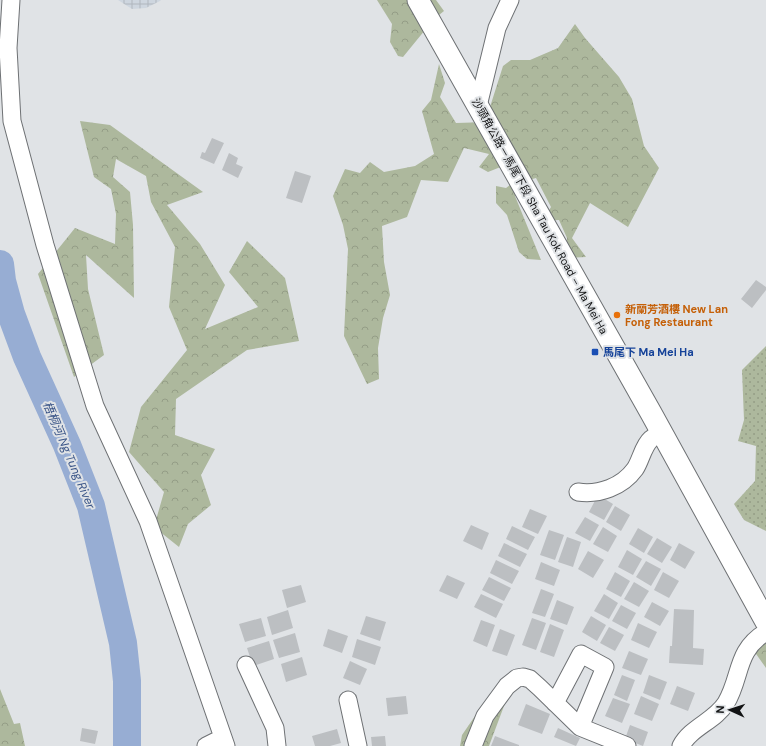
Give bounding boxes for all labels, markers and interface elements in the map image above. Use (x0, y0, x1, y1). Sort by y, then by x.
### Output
street label: 沙頭角公路－馬尾下段 Sha Tau Kok Road – Ma Mei Ha (469, 96, 611, 336)
place label: 新蘭芳酒樓 New Lan Fong Restaurant (625, 302, 728, 329)
marker: 新蘭芳酒樓 New Lan Fong Restaurant (612, 310, 622, 320)
place label: 馬尾下 Ma Mei Ha (603, 345, 694, 359)
marker: 馬尾下 Ma Mei Ha (590, 347, 600, 357)
water label: 梧桐河 Ng Tung River (39, 399, 99, 512)
north arrow (710, 690, 750, 730)
text: N (713, 705, 727, 714)

